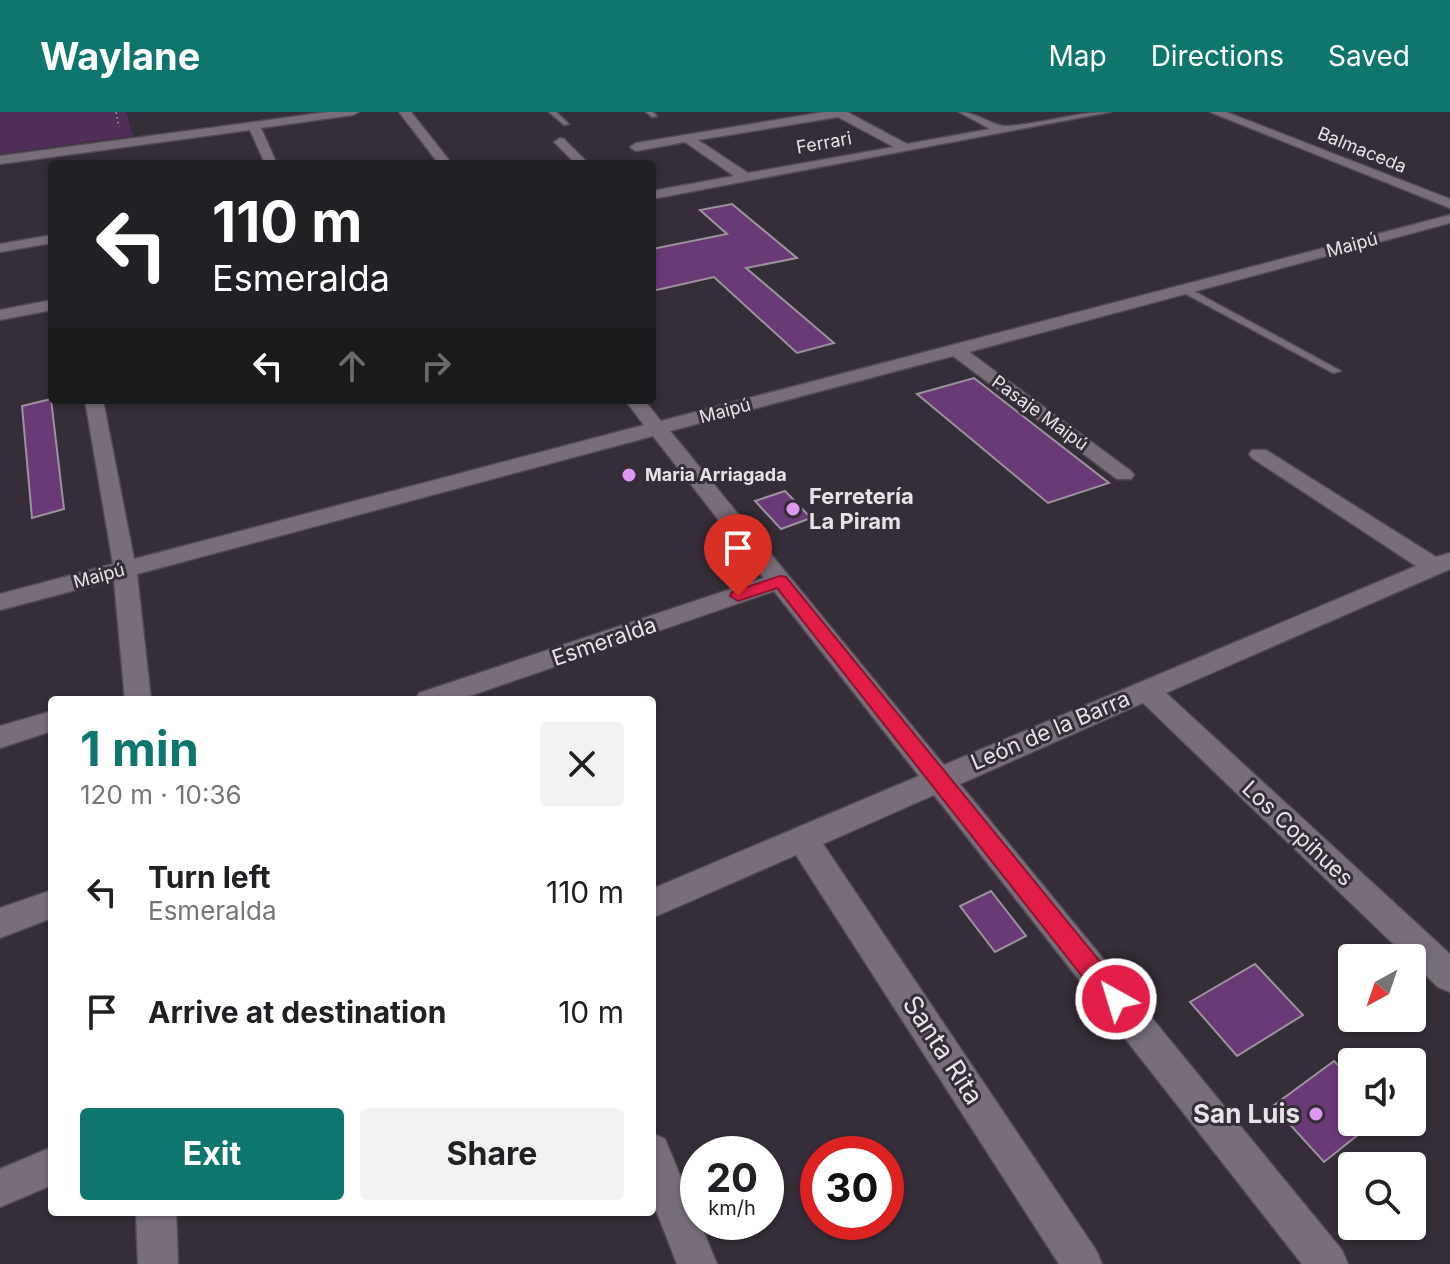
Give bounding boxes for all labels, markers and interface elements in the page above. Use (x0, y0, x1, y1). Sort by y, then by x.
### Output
text: Waylane (40, 33, 200, 79)
text: Map (1048, 39, 1107, 73)
text: Directions (1151, 39, 1284, 73)
text: Saved (1328, 39, 1410, 73)
street label: Balmaceda (1315, 122, 1410, 177)
street label: Ferrari (795, 127, 853, 158)
text: 110 m (212, 188, 362, 256)
icon: left (80, 192, 184, 296)
street label: Maipú (1324, 228, 1380, 261)
text: Esmeralda (212, 256, 390, 300)
icon: left (246, 344, 290, 388)
icon: ahead (330, 344, 374, 388)
icon: right (414, 344, 458, 388)
street label: Pasaje Maipú (988, 371, 1092, 454)
street label: Maipú (697, 394, 753, 427)
place label: Maria Arriagada (645, 464, 787, 485)
marker: Maria Arriagada (620, 466, 638, 484)
place label: Ferretería La Piram (809, 483, 914, 534)
marker: Ferretería La Piram (784, 500, 802, 518)
pin (704, 514, 772, 596)
icon: arrive (716, 526, 760, 570)
street label: Maipú (71, 559, 127, 592)
street label: Esmeralda (548, 611, 660, 671)
street label: León de la Barra (967, 685, 1133, 775)
text: 1 min (80, 719, 199, 778)
button: close (540, 722, 624, 806)
street label: Los Copihues (1237, 775, 1359, 891)
text: 120 m · 10:36 (80, 779, 242, 810)
text: Turn left (148, 859, 270, 895)
icon: left (80, 870, 124, 914)
text: 110 m (546, 874, 624, 910)
text: Esmeralda (148, 895, 277, 926)
north arrow (1338, 944, 1426, 1032)
map controls (1338, 944, 1426, 1240)
position arrow (1074, 957, 1158, 1041)
icon: arrive (80, 990, 124, 1034)
street label: Santa Rita (897, 990, 990, 1110)
text: Arrive at destination (148, 994, 446, 1030)
text: 10 m (558, 994, 624, 1030)
button: sound (1338, 1048, 1426, 1136)
place label: San Luis (1193, 1098, 1300, 1129)
marker: San Luis (1307, 1105, 1325, 1123)
button: Exit (80, 1108, 344, 1200)
button: Share (360, 1108, 624, 1200)
speed limit sign: 30 (800, 1136, 904, 1240)
button: search (1338, 1152, 1426, 1240)
text: 20 (706, 1153, 758, 1202)
text: km/h (708, 1196, 756, 1220)

